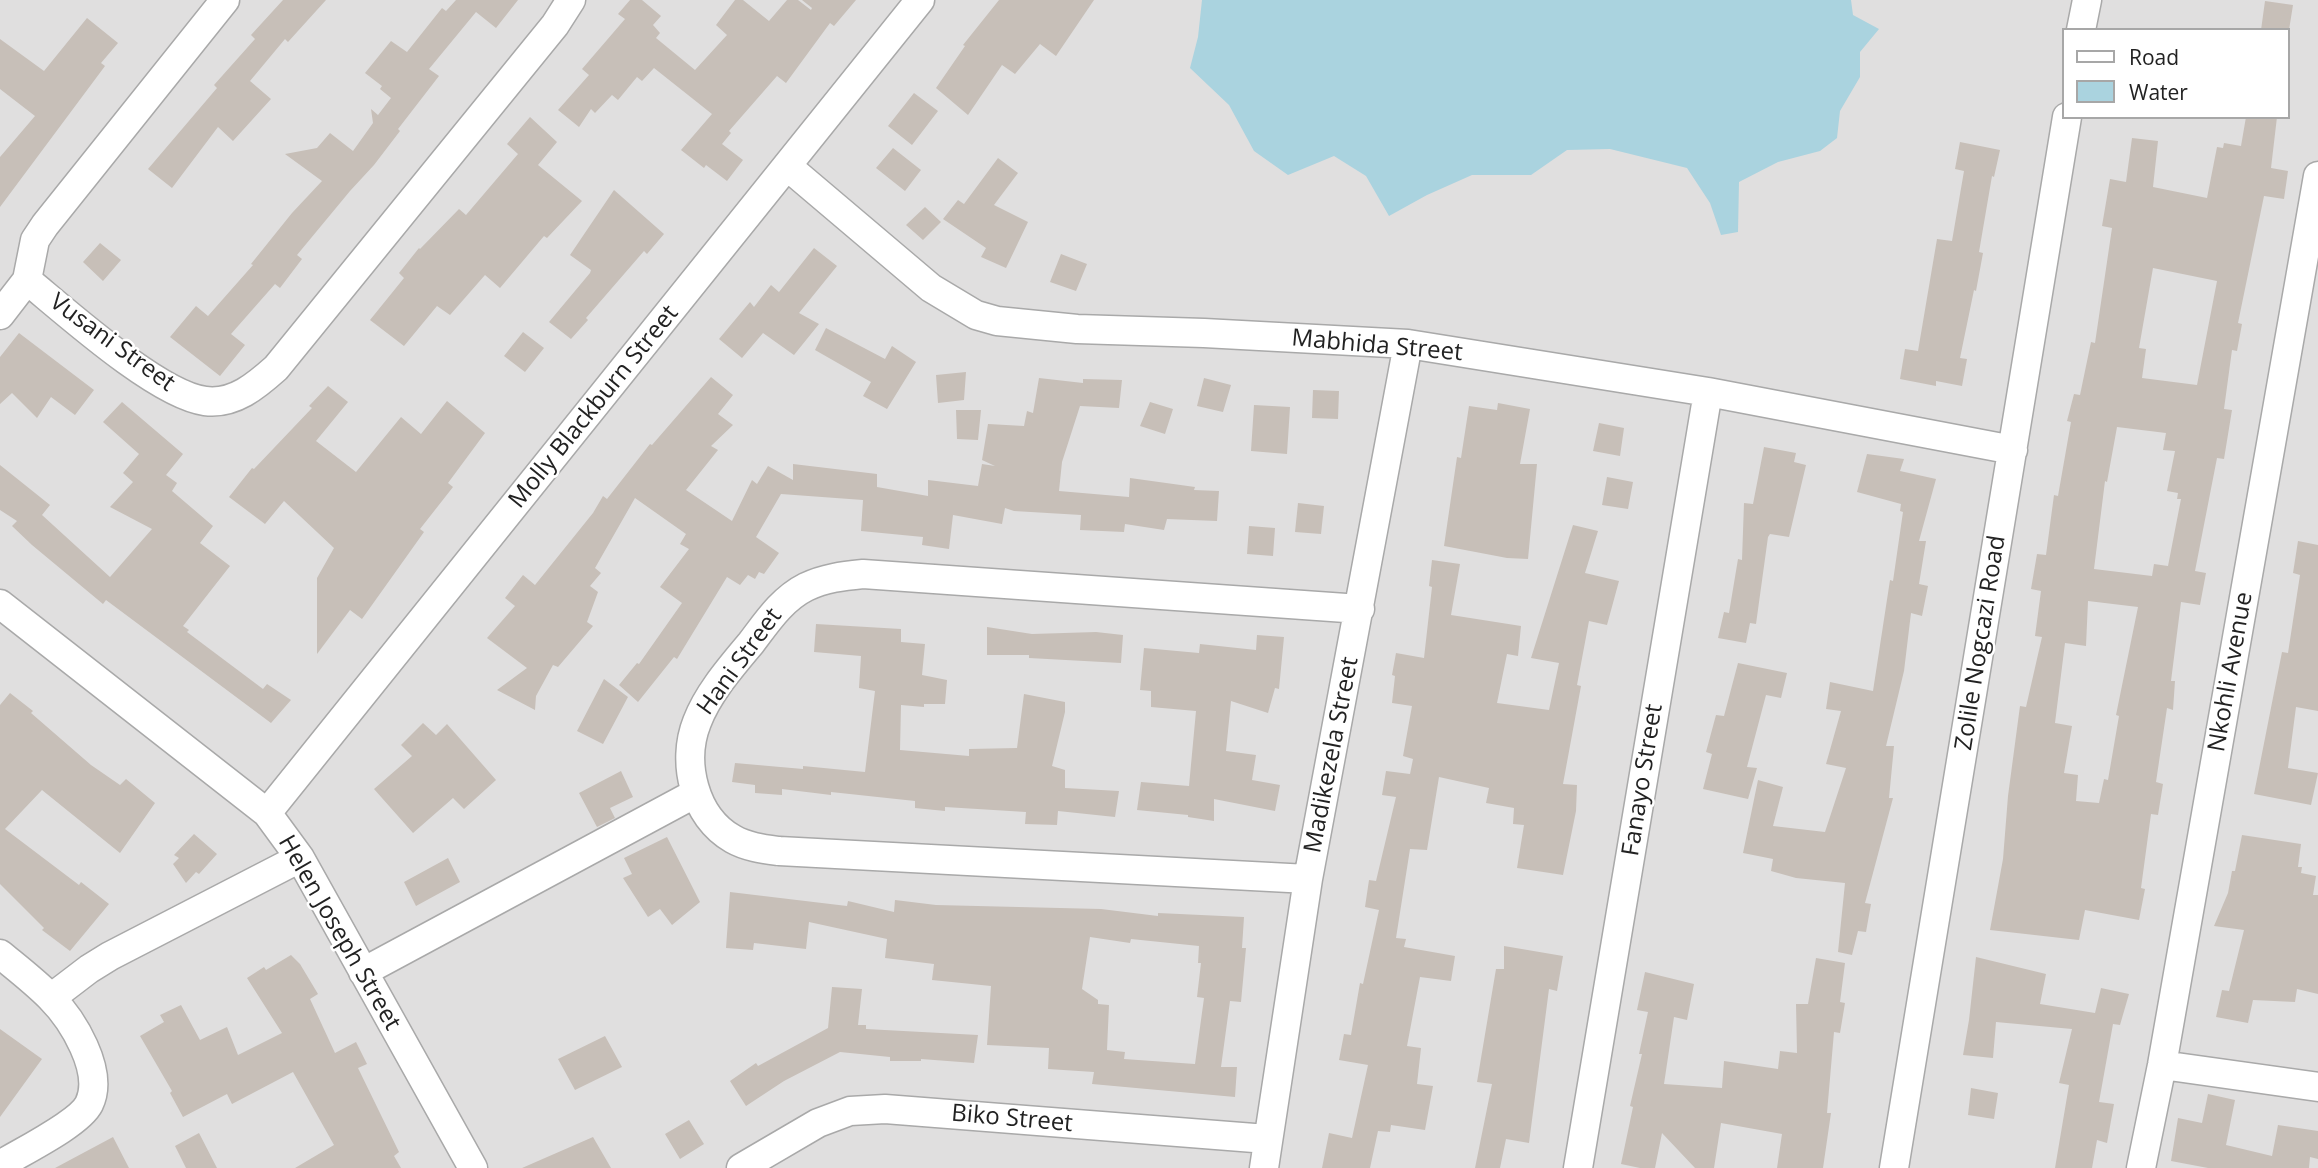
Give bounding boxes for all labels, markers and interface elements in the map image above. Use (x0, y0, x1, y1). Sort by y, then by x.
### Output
legend (2062, 28, 2290, 119)
text: Road (2129, 43, 2179, 71)
text: Water (2129, 78, 2188, 106)
street label: Vusani Street (44, 288, 180, 398)
street label: Molly Blackburn Street (503, 300, 685, 514)
street label: Mabhida Street (1290, 324, 1464, 368)
street label: Zolile Nogcazi Road (1950, 533, 2012, 753)
street label: Nkohli Avenue (2203, 590, 2259, 754)
street label: Hani Street (692, 603, 788, 721)
street label: Madikezela Street (1299, 655, 1365, 855)
street label: Fanayo Street (1617, 702, 1669, 858)
street label: Helen Joseph Street (271, 830, 407, 1036)
street label: Biko Street (950, 1099, 1074, 1139)

